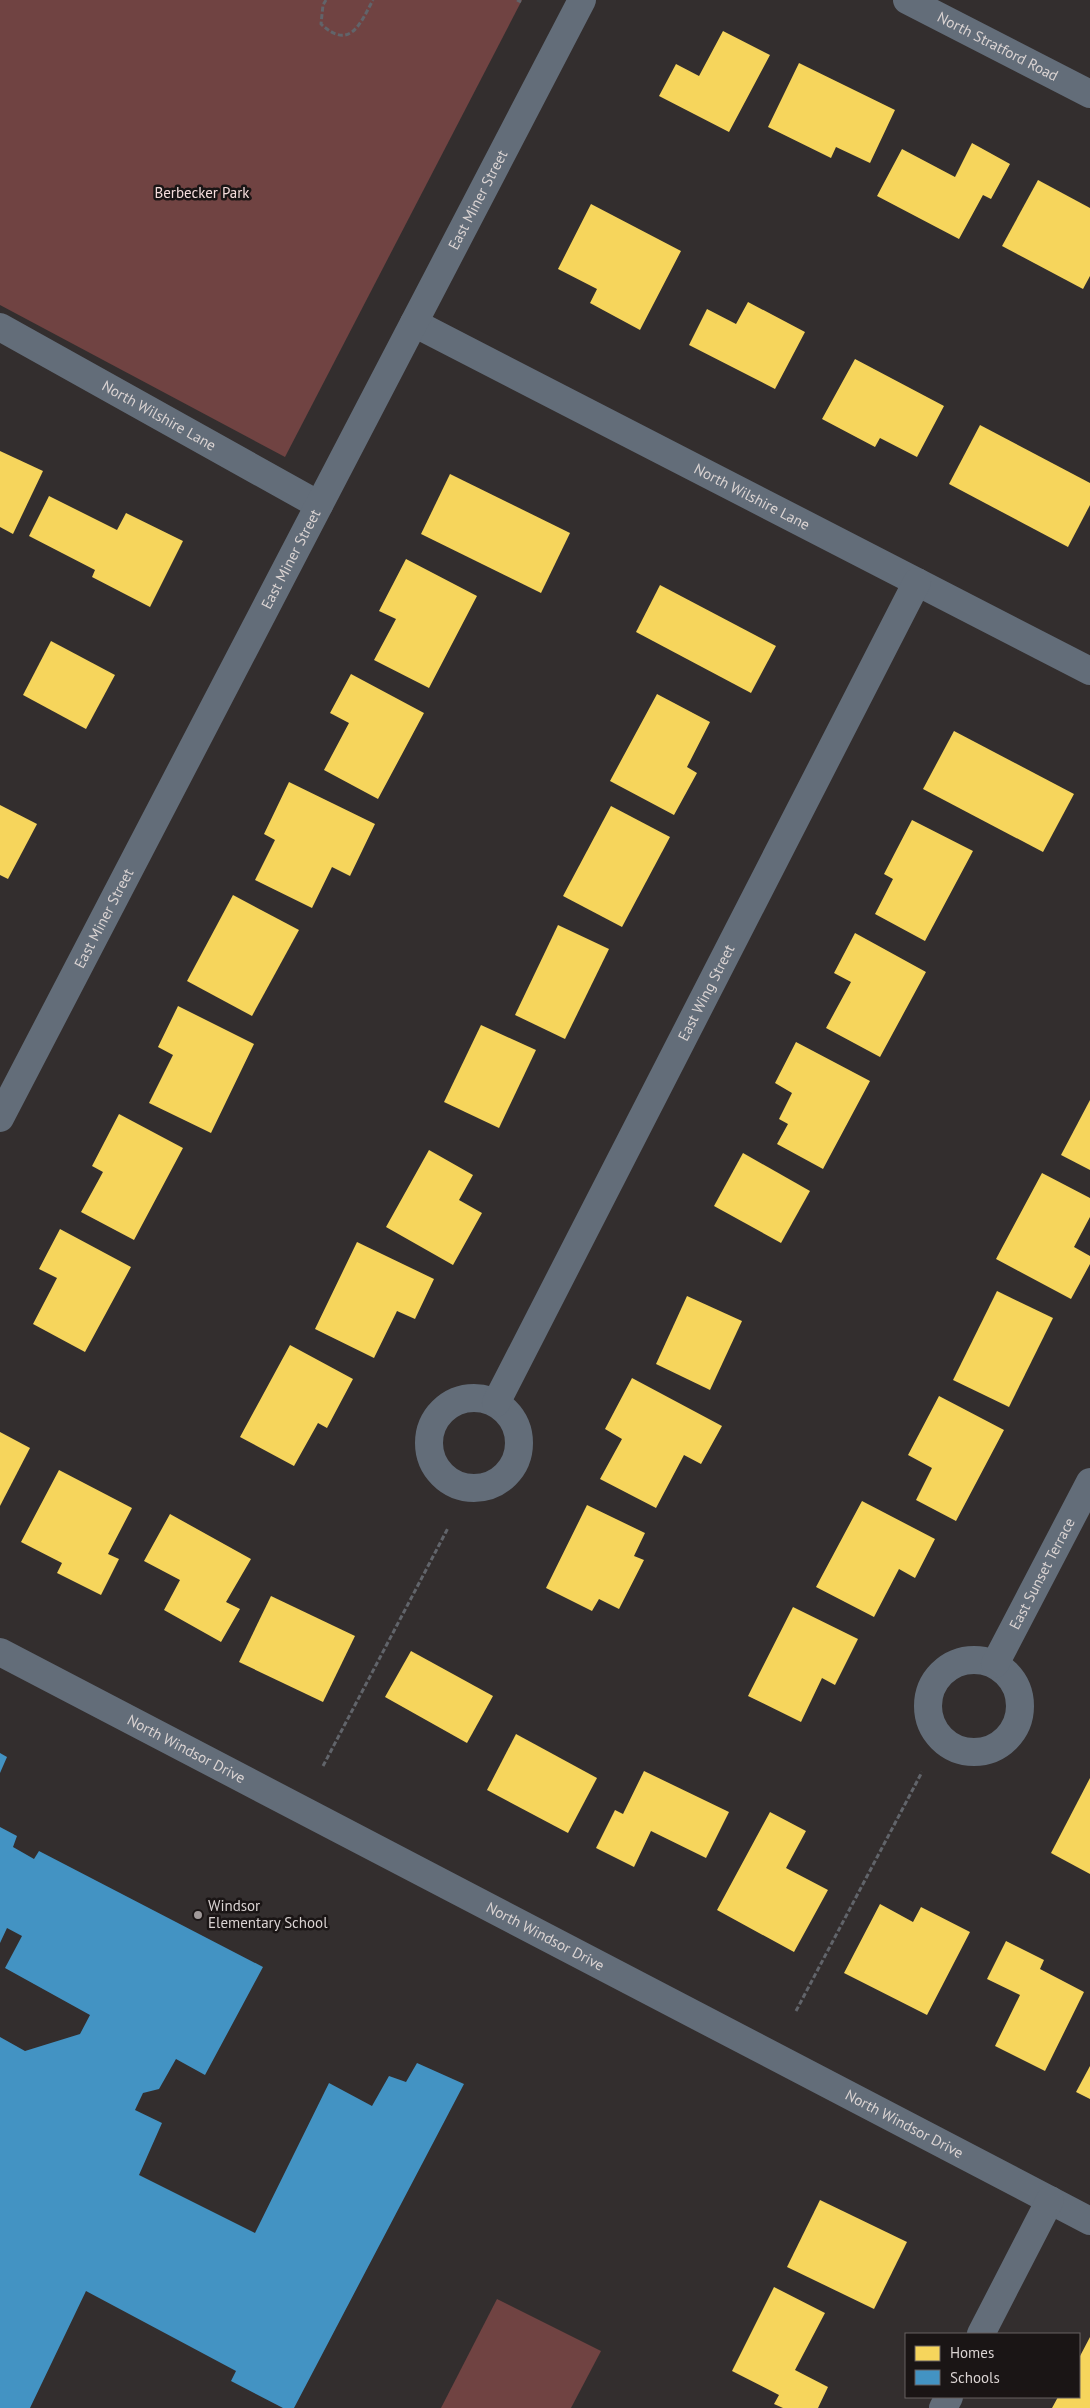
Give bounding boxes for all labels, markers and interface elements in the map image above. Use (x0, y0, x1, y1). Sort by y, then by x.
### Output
street label: North Stratford Road (934, 7, 1062, 85)
street label: East Miner Street (444, 146, 511, 253)
park label: Berbecker Park (154, 183, 250, 202)
street label: North Wilshire Lane (99, 376, 220, 455)
street label: North Wilshire Lane (691, 459, 813, 534)
street label: East Miner Street (257, 506, 324, 612)
street label: East Miner Street (70, 865, 137, 971)
street label: East Wing Street (673, 941, 738, 1044)
street label: East Sunset Terrace (1005, 1514, 1079, 1633)
street label: North Windsor Drive (124, 1710, 249, 1787)
place label: Windsor Elementary School (208, 1896, 328, 1932)
street label: North Windsor Drive (483, 1897, 608, 1975)
marker: Windsor Elementary School (192, 1909, 204, 1921)
street label: North Windsor Drive (842, 2085, 967, 2162)
legend (905, 2333, 1080, 2398)
text: Homes (950, 2343, 994, 2362)
text: Schools (950, 2368, 1000, 2387)

